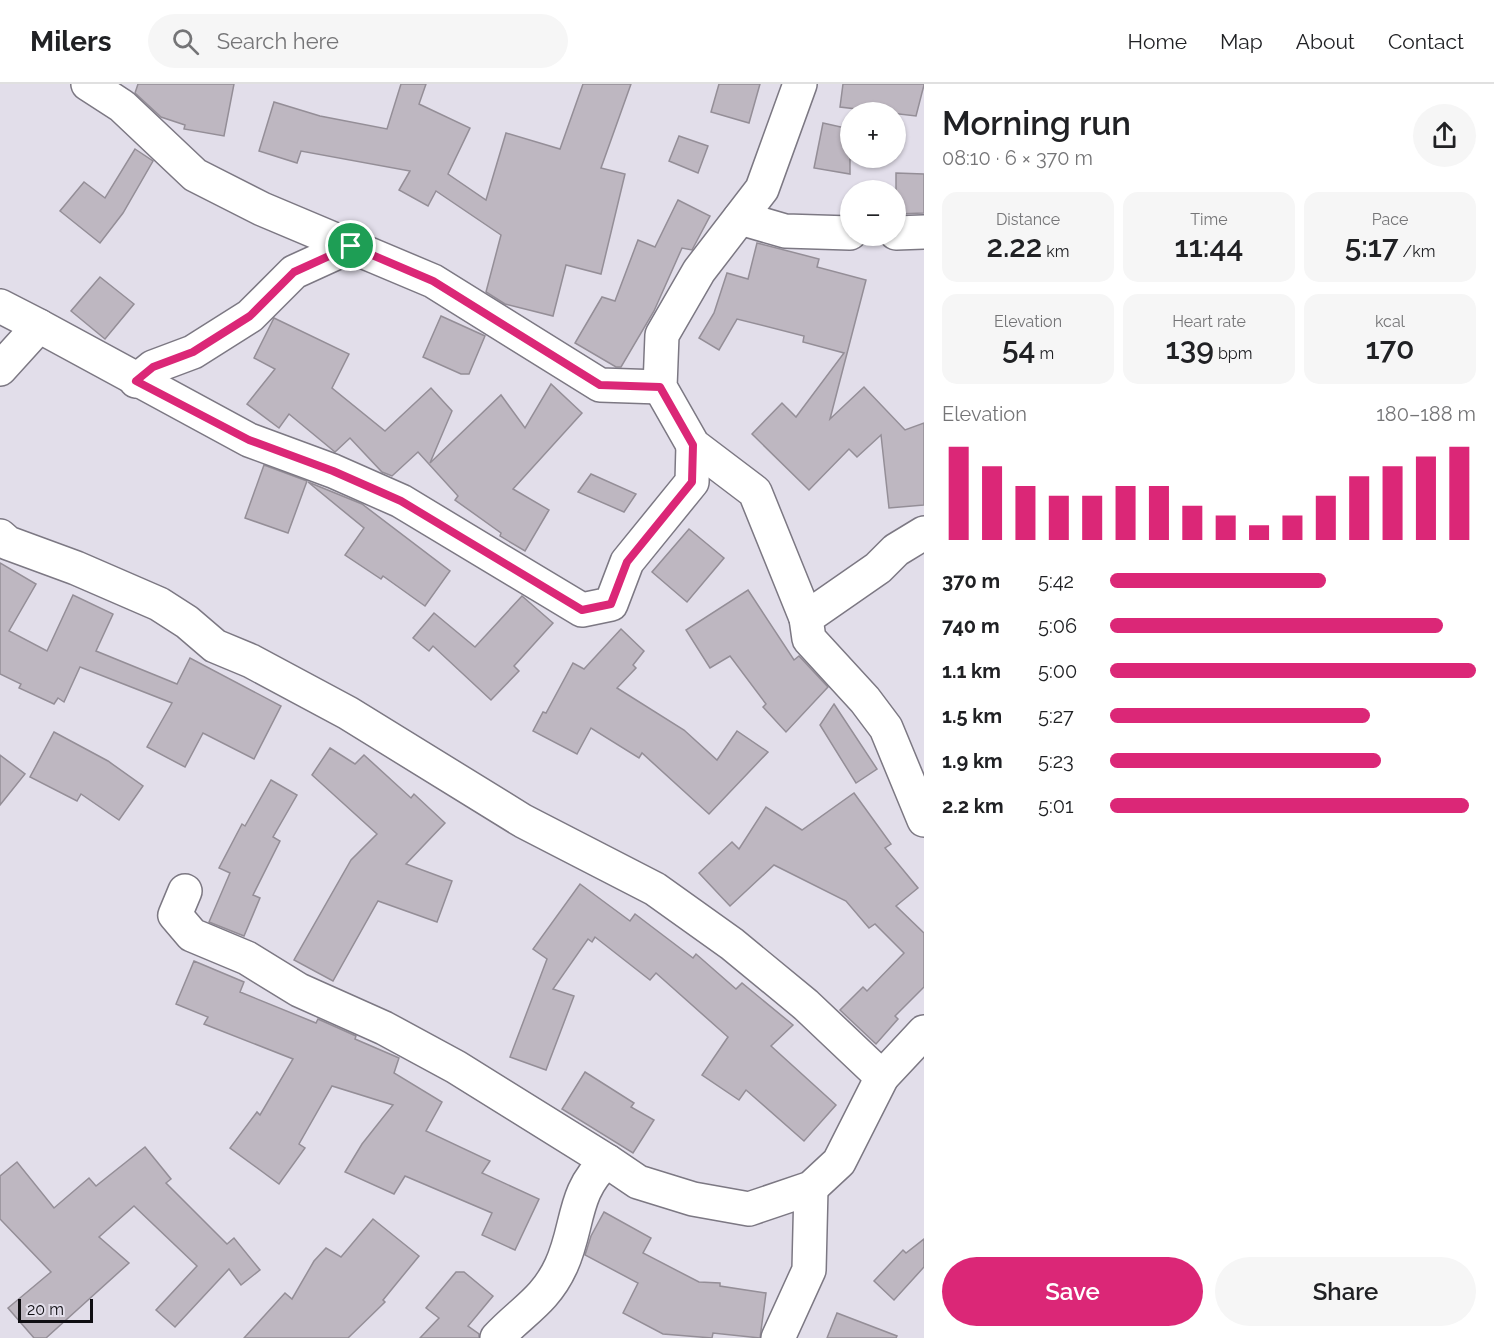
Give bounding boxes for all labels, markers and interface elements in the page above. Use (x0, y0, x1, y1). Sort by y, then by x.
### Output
search box (148, 14, 568, 68)
text: Milers (30, 25, 112, 58)
icon: search (169, 25, 202, 58)
text: Search here (217, 28, 339, 54)
text: Home (1128, 29, 1187, 54)
text: Map (1220, 29, 1263, 54)
text: About (1296, 29, 1355, 54)
text: Contact (1388, 29, 1464, 54)
map controls (840, 102, 906, 246)
button: + (840, 102, 906, 168)
text: Morning run (942, 104, 1131, 143)
button: share (1413, 104, 1476, 167)
text: 08:10 · 6 × 370 m (942, 146, 1093, 170)
button: − (840, 180, 906, 246)
text: Distance (996, 210, 1060, 229)
text: Time (1190, 210, 1228, 229)
text: Pace (1372, 210, 1408, 229)
pin (325, 220, 376, 271)
icon: arrive (334, 229, 367, 262)
text: 2.22 (986, 229, 1042, 264)
text: 11:44 (1175, 229, 1243, 264)
text: 5:17 (1345, 229, 1398, 264)
text: km (1042, 242, 1070, 261)
text: /km (1398, 242, 1435, 261)
text: Elevation (994, 312, 1062, 331)
text: Heart rate (1172, 312, 1246, 331)
text: kcal (1375, 312, 1405, 331)
text: 54 (1002, 331, 1035, 366)
text: 139 (1166, 331, 1214, 366)
text: 170 (1366, 331, 1415, 366)
text: m (1035, 344, 1054, 363)
text: bpm (1214, 344, 1252, 363)
text: Elevation (942, 402, 1027, 426)
text: 180–188 m (1376, 402, 1476, 426)
text: 370 m (942, 569, 1000, 593)
text: 5:42 (1038, 569, 1074, 593)
text: 740 m (942, 614, 1000, 638)
text: 5:06 (1038, 614, 1077, 638)
text: 1.1 km (942, 659, 1001, 683)
text: 5:00 (1038, 659, 1077, 683)
text: 1.5 km (942, 704, 1002, 728)
text: 5:27 (1038, 704, 1074, 728)
text: 1.9 km (942, 749, 1003, 773)
text: 5:23 (1038, 749, 1074, 773)
text: 2.2 km (942, 794, 1004, 818)
text: 5:01 (1038, 794, 1073, 818)
button: Save (942, 1257, 1203, 1326)
button: Share (1215, 1257, 1476, 1326)
scale bar (18, 1296, 93, 1324)
text: 20 m (27, 1300, 64, 1319)

